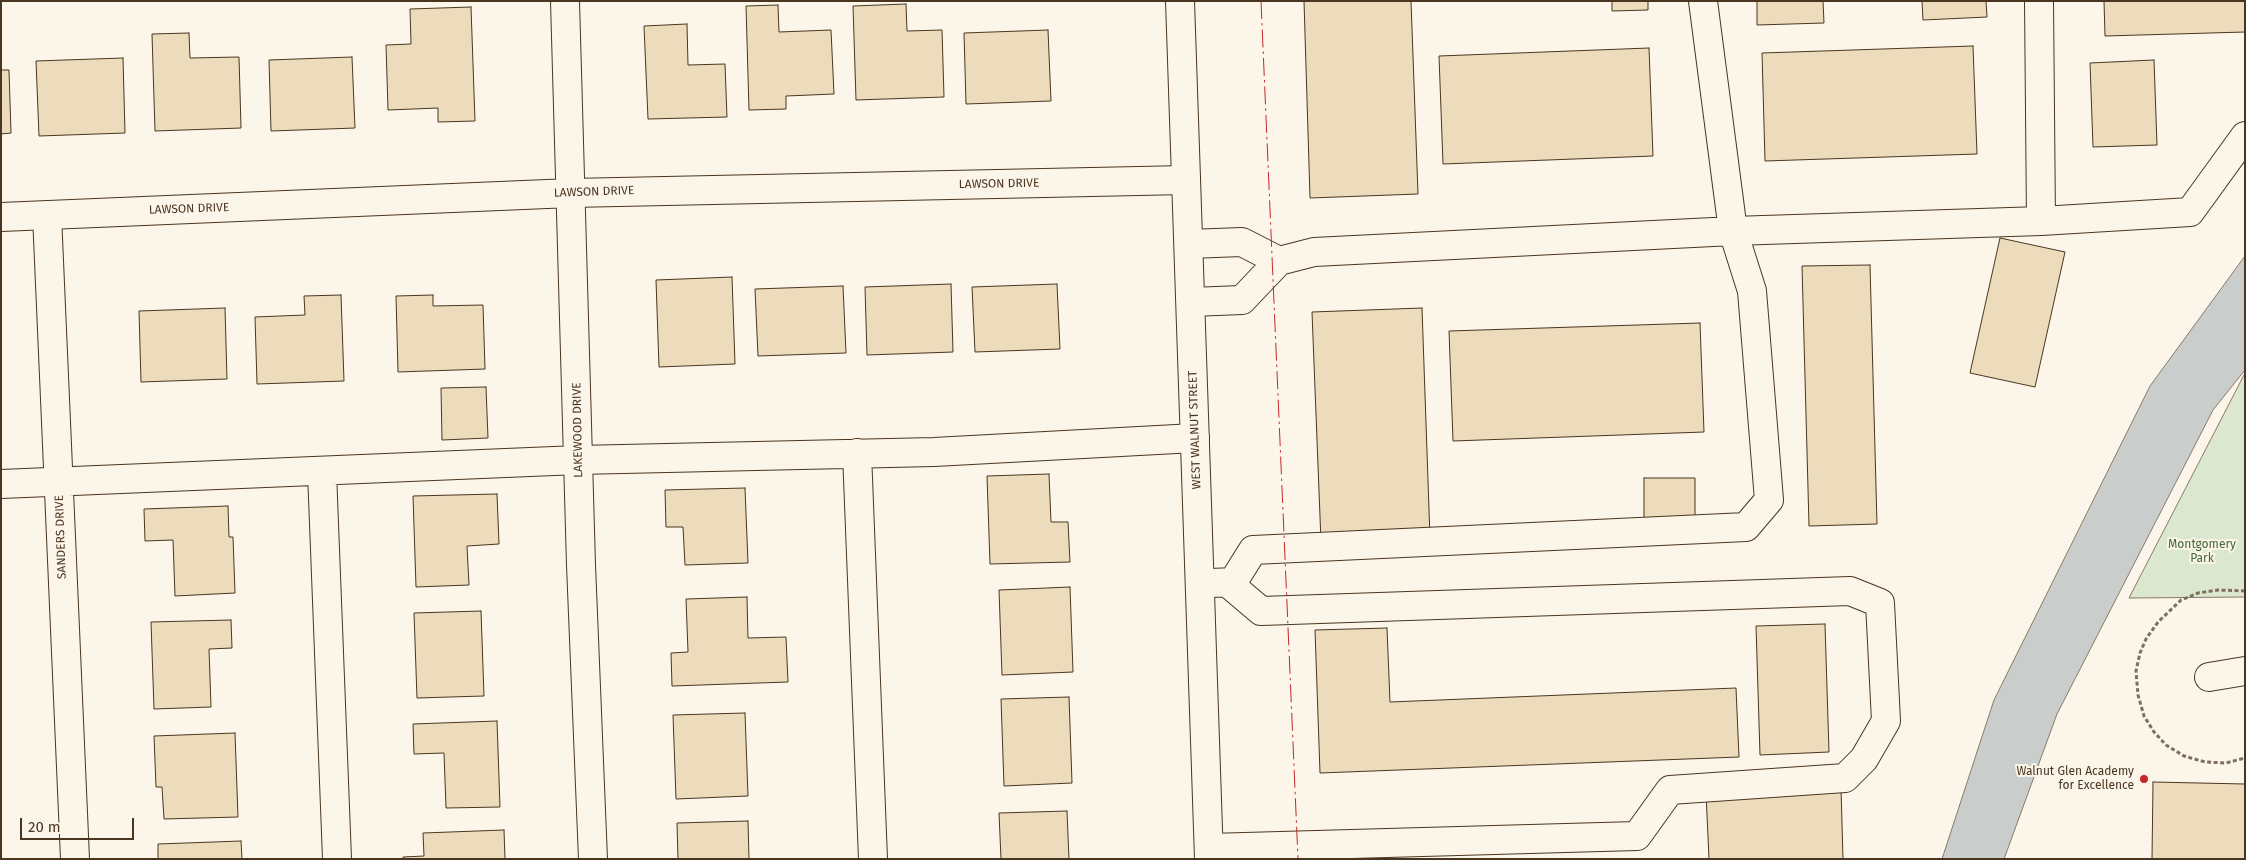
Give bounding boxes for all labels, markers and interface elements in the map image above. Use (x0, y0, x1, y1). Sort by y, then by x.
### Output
street label: LAWSON DRIVE (959, 176, 1039, 192)
street label: LAWSON DRIVE (554, 183, 634, 201)
street label: LAWSON DRIVE (149, 200, 229, 218)
street label: WEST WALNUT STREET (1186, 370, 1204, 490)
street label: LAKEWOOD DRIVE (570, 382, 586, 478)
street label: SANDERS DRIVE (52, 495, 70, 579)
park label: Montgomery Park (2168, 538, 2236, 566)
place label: Walnut Glen Academy for Excellence (2016, 765, 2134, 793)
marker: Walnut Glen Academy for Excellence (2138, 773, 2150, 785)
scale bar (22, 808, 136, 840)
text: 20 m (28, 818, 61, 836)

